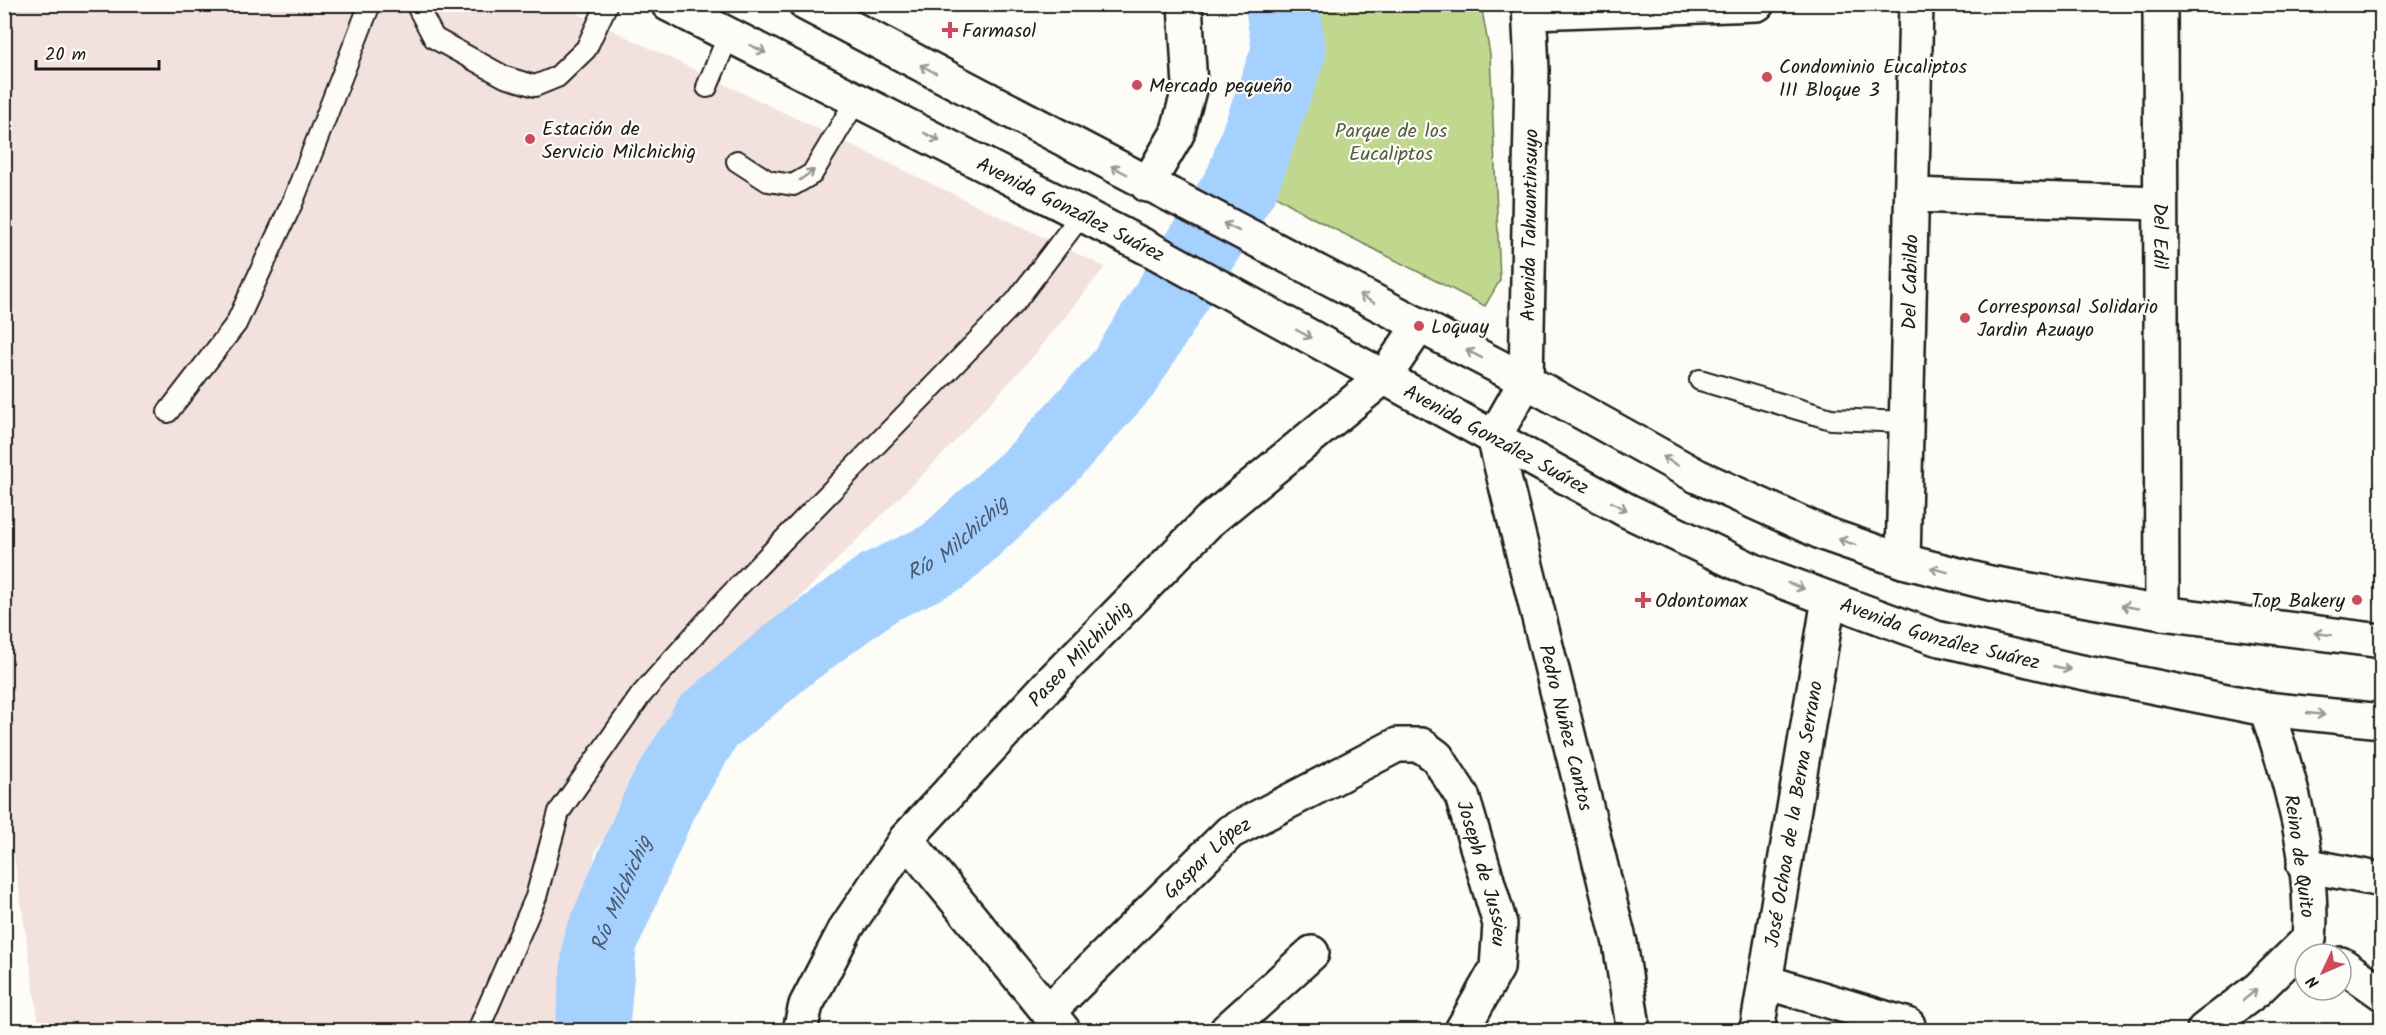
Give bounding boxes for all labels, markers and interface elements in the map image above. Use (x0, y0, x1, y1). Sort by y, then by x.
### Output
place label: Farmasol (962, 16, 1036, 48)
marker: Farmasol (943, 23, 957, 37)
scale bar (36, 33, 159, 71)
text: 20 m (45, 41, 86, 70)
one-way arrow (749, 44, 767, 55)
place label: Condominio Eucaliptos III Bloque 3 (1779, 52, 1968, 107)
one-way arrow (920, 63, 937, 75)
marker: Condominio Eucaliptos III Bloque 3 (1760, 70, 1774, 84)
place label: Mercado pequeño (1149, 71, 1292, 103)
marker: Mercado pequeño (1130, 78, 1144, 92)
place label: Estación de Servicio Milchichig (542, 114, 696, 169)
park label: Parque de los Eucaliptos (1335, 116, 1448, 171)
street label: Avenida Tahuantinsuyo (1513, 128, 1549, 322)
marker: Estación de Servicio Milchichig (523, 132, 537, 146)
one-way arrow (923, 132, 941, 143)
street label: Avenida González Suárez (970, 149, 1170, 272)
one-way arrow (1110, 164, 1128, 175)
one-way arrow (798, 169, 814, 181)
street label: Del Edil (2143, 203, 2175, 269)
one-way arrow (1222, 220, 1240, 232)
street label: Del Cabildo (1894, 234, 1929, 330)
place label: Corresponsal Solidario Jardin Azuayo (1977, 292, 2158, 347)
one-way arrow (1359, 293, 1376, 305)
marker: Corresponsal Solidario Jardin Azuayo (1958, 311, 1972, 325)
place label: Loquay (1431, 312, 1489, 344)
marker: Loquay (1412, 319, 1426, 333)
one-way arrow (1295, 328, 1313, 340)
one-way arrow (1465, 348, 1483, 360)
street label: Avenida González Suárez (1397, 377, 1595, 505)
one-way arrow (1662, 455, 1679, 467)
water label: Río Milchichig (901, 488, 1018, 590)
one-way arrow (1609, 501, 1627, 512)
one-way arrow (1838, 535, 1857, 546)
one-way arrow (1930, 563, 1949, 575)
one-way arrow (1786, 582, 1805, 593)
place label: Odontomax (1655, 586, 1748, 618)
place label: Top Bakery (2251, 586, 2346, 618)
street label: Avenida González Suárez (1835, 590, 2043, 680)
marker: Odontomax (1636, 593, 1650, 607)
marker: Top Bakery (2350, 593, 2364, 607)
street label: Paseo Milchichig (1021, 594, 1141, 716)
one-way arrow (2121, 602, 2141, 613)
one-way arrow (2314, 628, 2334, 639)
street label: Pedro Nuñez Cantos (1528, 641, 1601, 815)
one-way arrow (2052, 663, 2071, 675)
street label: José Ochoa de la Berna Serrano (1757, 679, 1833, 950)
one-way arrow (2305, 709, 2325, 720)
street label: Reino de Quito (2274, 793, 2323, 920)
street label: Joseph de Jussieu (1446, 797, 1514, 948)
street label: Gaspar López (1156, 810, 1258, 908)
water label: Río Milchichig (584, 830, 662, 953)
north arrow (2293, 942, 2353, 1002)
text: N (2301, 969, 2326, 994)
one-way arrow (2242, 989, 2258, 1002)

